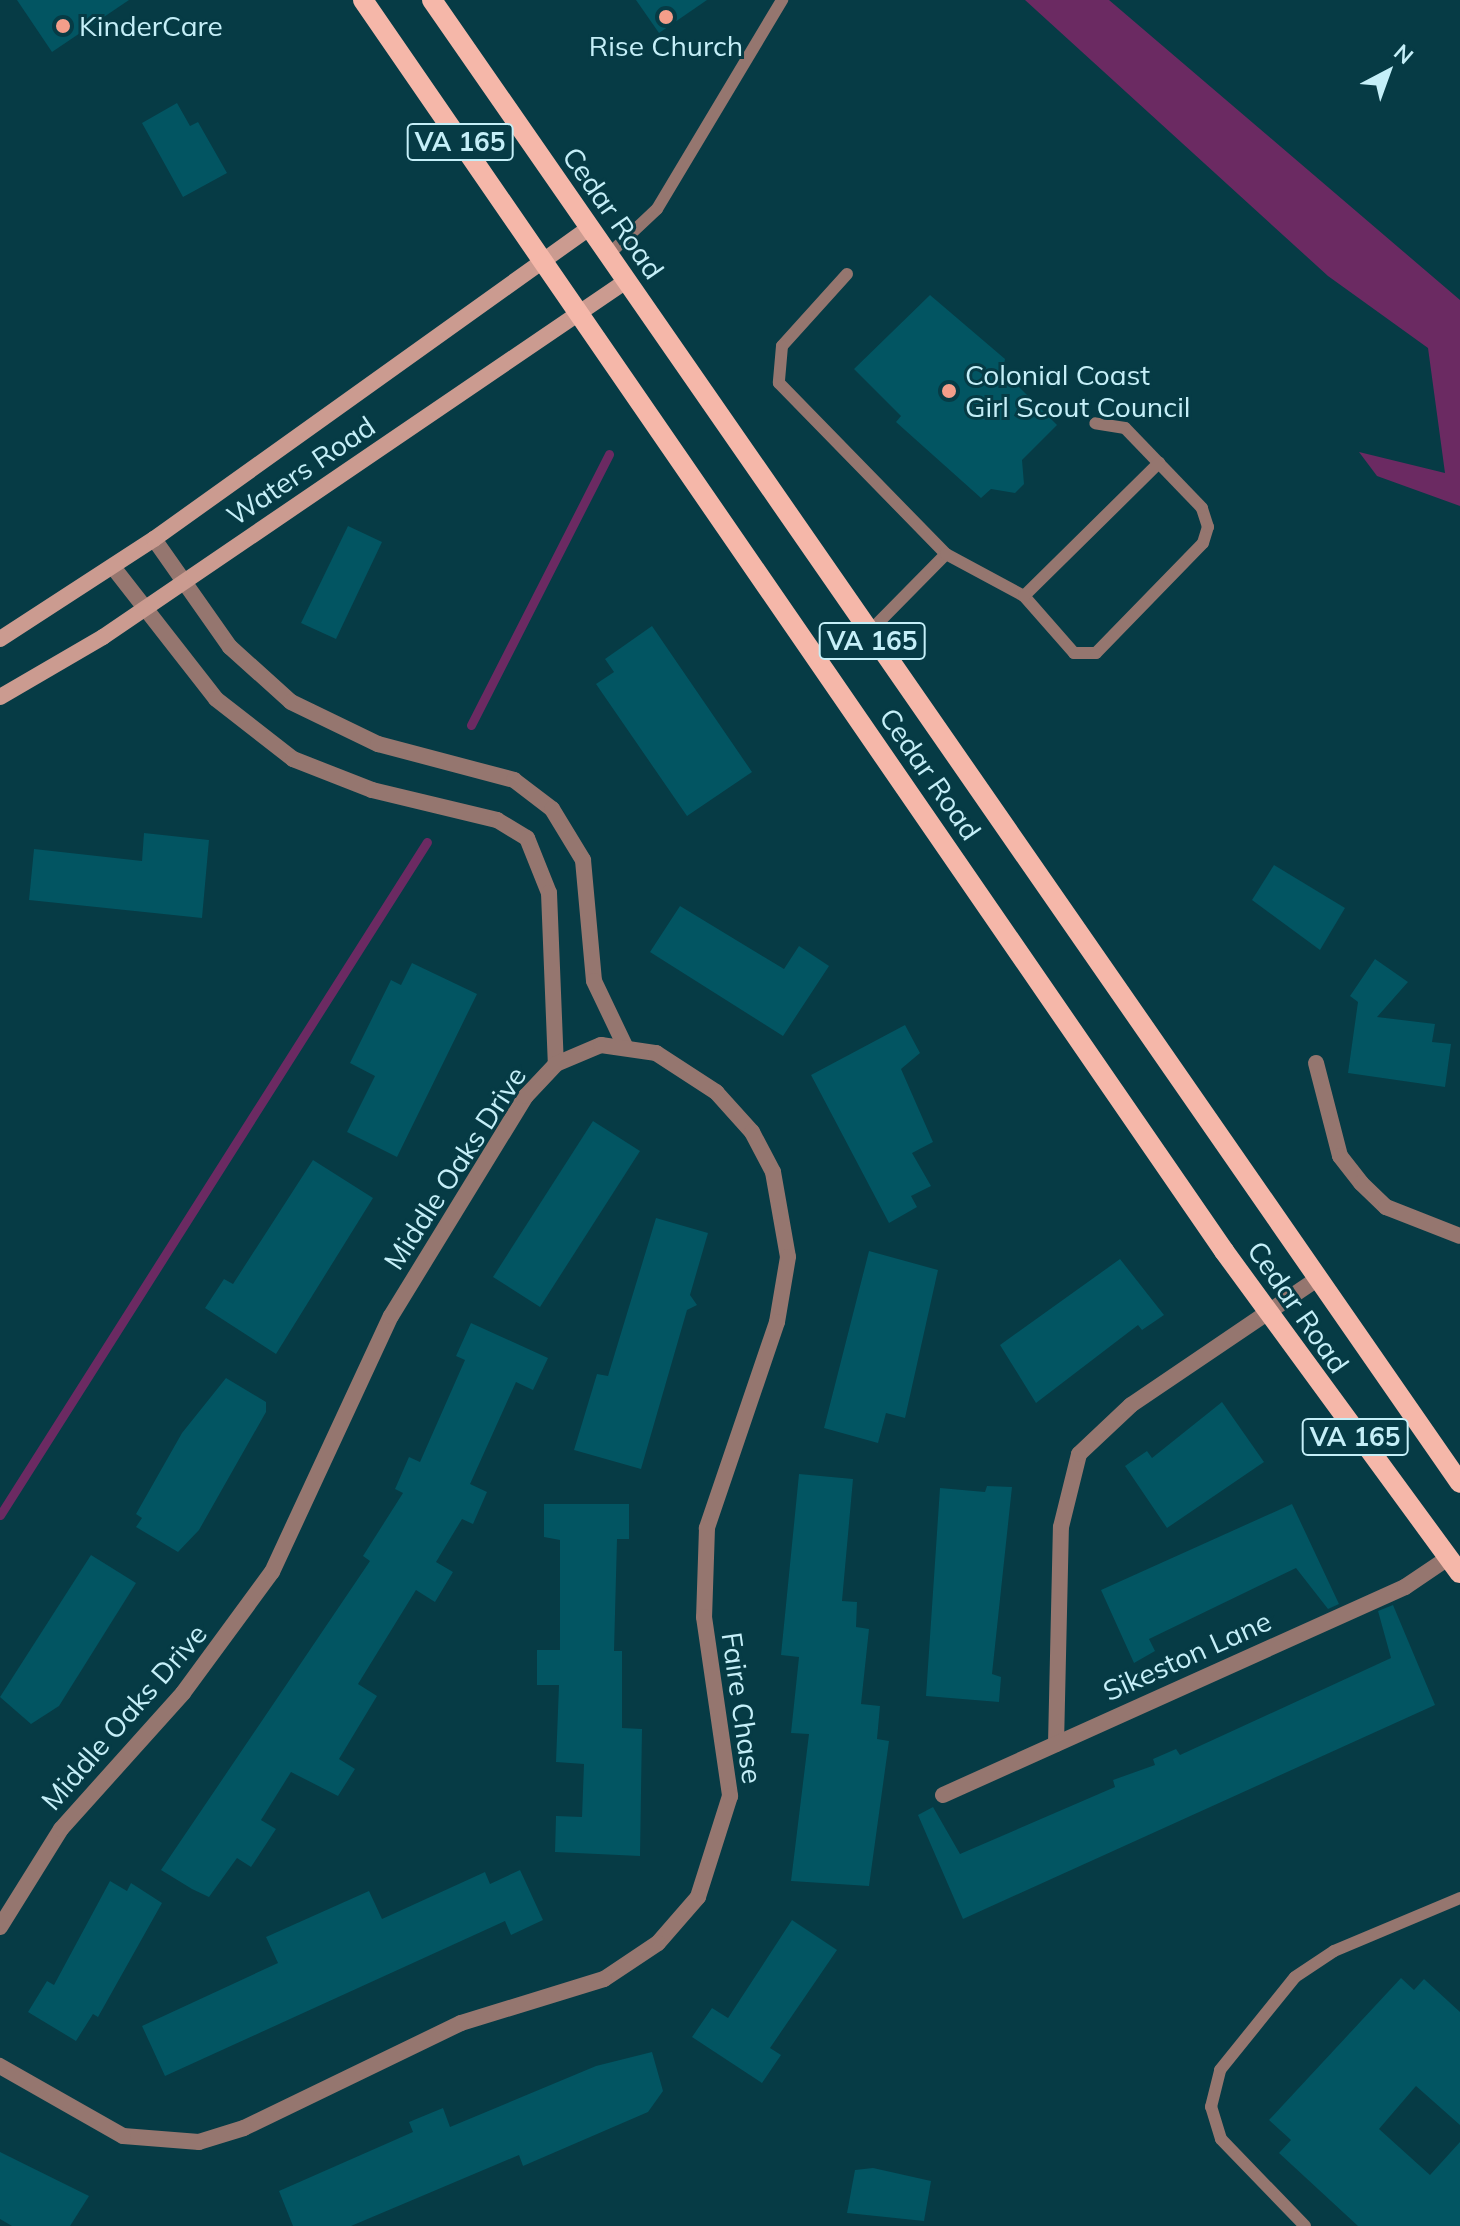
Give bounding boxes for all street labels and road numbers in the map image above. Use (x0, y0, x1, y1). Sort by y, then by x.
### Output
road number: VA 165 (406, 120, 514, 164)
street label: Cedar Road (555, 141, 671, 285)
street label: Waters Road (221, 409, 381, 533)
road number: VA 165 (818, 619, 926, 663)
street label: Cedar Road (872, 702, 988, 846)
street label: Middle Oaks Drive (377, 1060, 533, 1276)
street label: Cedar Road (1240, 1235, 1356, 1379)
road number: VA 165 (1301, 1415, 1409, 1459)
street label: Sikeston Lane (1098, 1604, 1276, 1708)
street label: Middle Oaks Drive (34, 1617, 214, 1817)
street label: Faire Chase (715, 1630, 769, 1786)

